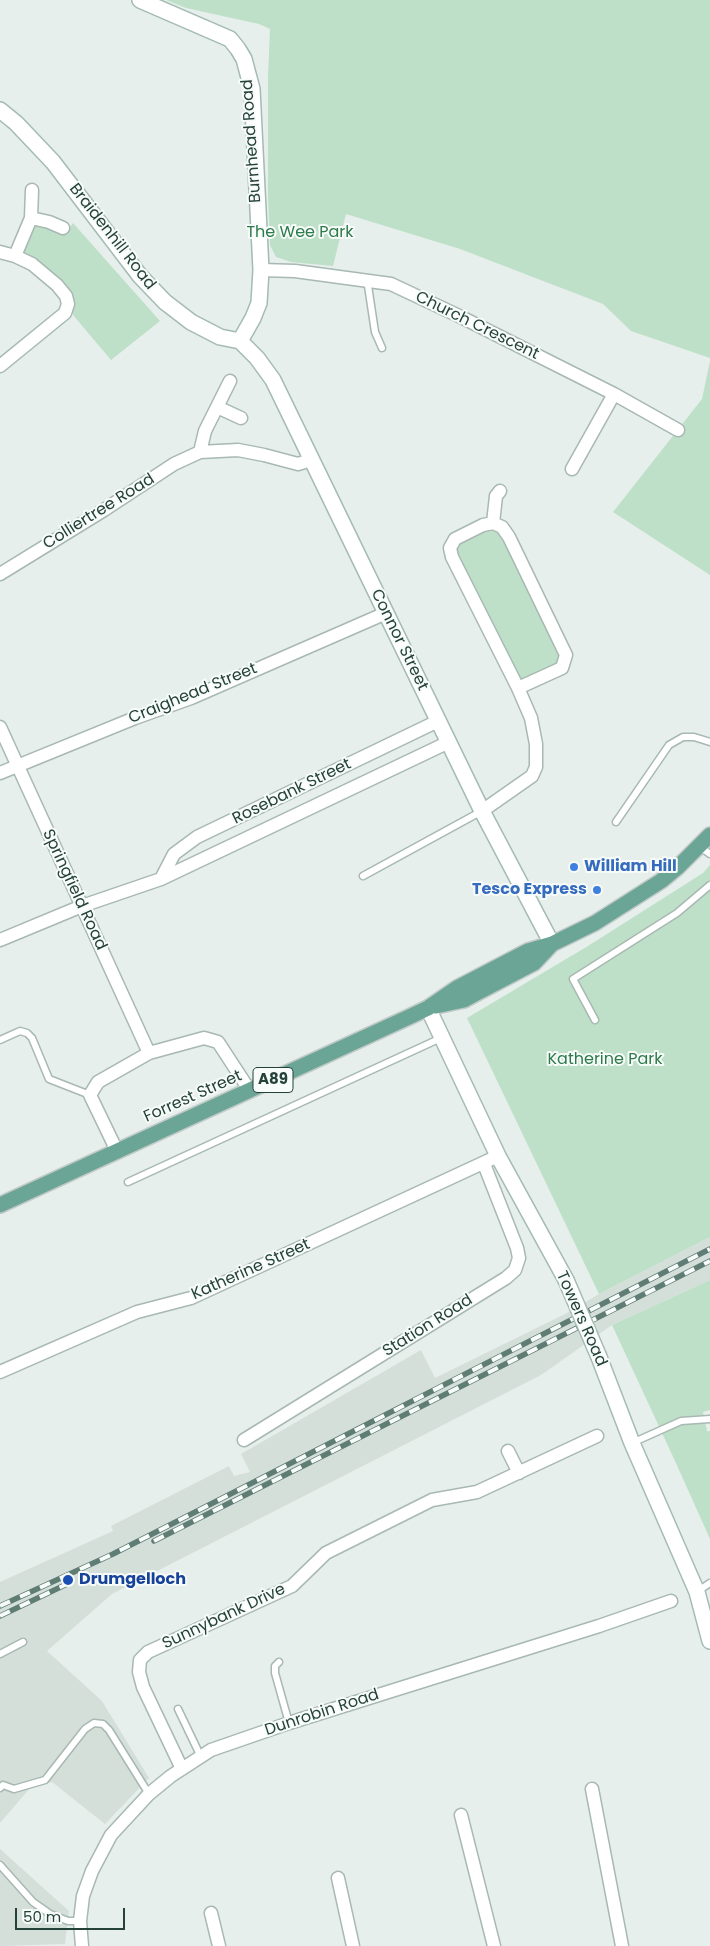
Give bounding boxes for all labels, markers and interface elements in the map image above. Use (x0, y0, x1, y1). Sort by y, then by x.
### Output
street label: Burnhead Road (238, 79, 266, 203)
street label: Braidenhill Road (65, 180, 159, 294)
park label: The Wee Park (246, 223, 354, 243)
street label: Church Crescent (412, 288, 542, 364)
street label: Colliertree Road (40, 470, 158, 554)
street label: Connor Street (366, 586, 432, 694)
street label: Craighead Street (126, 659, 260, 729)
street label: Rosebank Street (230, 755, 354, 829)
street label: Springfield Road (38, 827, 110, 953)
place label: William Hill (584, 857, 677, 877)
marker: William Hill (568, 861, 580, 873)
place label: Tesco Express (472, 880, 587, 900)
marker: Tesco Express (591, 884, 603, 896)
park label: Katherine Park (547, 1050, 663, 1070)
street label: Forrest Street (141, 1067, 245, 1127)
road number: A89 (253, 1068, 293, 1092)
street label: Katherine Street (189, 1235, 313, 1305)
street label: Towers Road (551, 1268, 611, 1370)
street label: Station Road (380, 1291, 476, 1361)
place label: Drumgelloch (79, 1570, 186, 1590)
marker: Drumgelloch (61, 1573, 75, 1587)
street label: Sunnybank Drive (159, 1580, 289, 1654)
street label: Dunrobin Road (263, 1686, 381, 1740)
scale bar (18, 1898, 128, 1930)
text: 50 m (23, 1906, 61, 1927)

